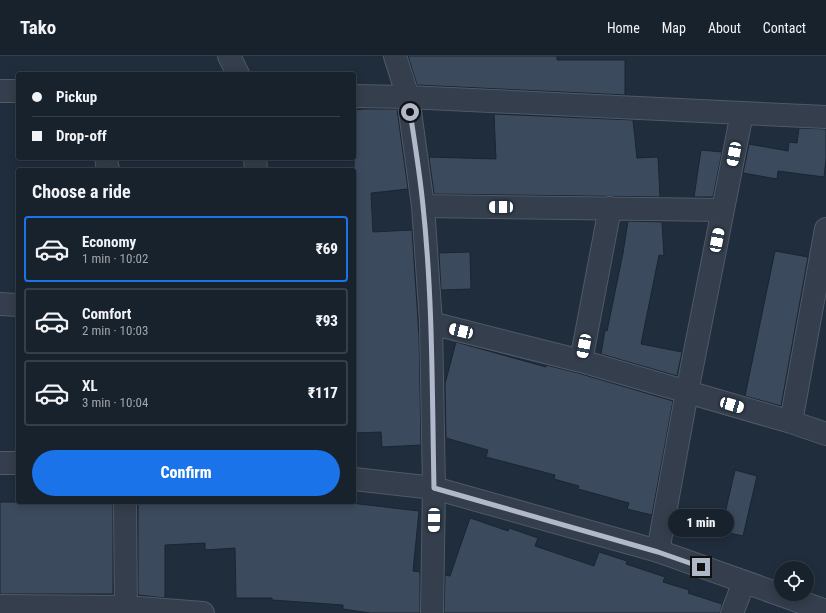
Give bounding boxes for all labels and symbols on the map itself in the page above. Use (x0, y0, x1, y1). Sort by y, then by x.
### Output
route start (401, 103, 419, 121)
car (726, 141, 742, 167)
car (489, 201, 513, 213)
car (709, 227, 725, 253)
car (448, 322, 474, 340)
car (576, 333, 592, 359)
car (719, 396, 745, 414)
car (428, 508, 440, 532)
callout: 1 min (668, 509, 734, 537)
route end (692, 558, 710, 576)

